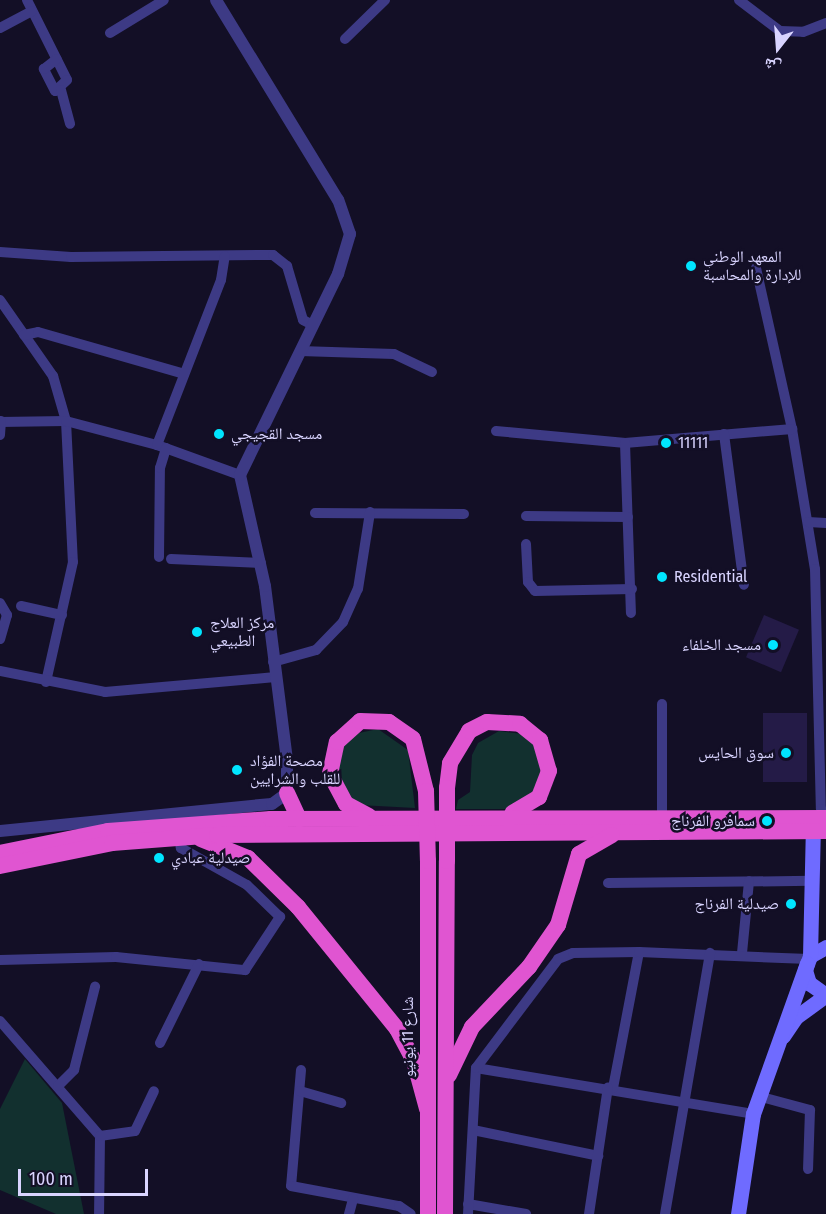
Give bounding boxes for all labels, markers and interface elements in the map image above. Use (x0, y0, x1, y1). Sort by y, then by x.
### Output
north arrow (748, 18, 808, 78)
text: ش (762, 54, 783, 77)
place label: المعهد الوطني للإدارة والمحاسبة (703, 247, 801, 285)
marker: المعهد الوطني للإدارة والمحاسبة (684, 259, 698, 273)
place label: مسجد القجيجي (231, 424, 322, 444)
marker: مسجد القجيجي (212, 427, 226, 441)
place label: 11111 (678, 433, 708, 453)
marker: 11111 (659, 436, 673, 450)
place label: Residential (674, 567, 747, 587)
marker: Residential (655, 570, 669, 584)
place label: مركز العلاج الطبيعي (210, 613, 274, 651)
marker: مركز العلاج الطبيعي (188, 623, 206, 641)
place label: مسجد الخلفاء (682, 635, 761, 655)
marker: مسجد الخلفاء (766, 638, 780, 652)
place label: سوق الحايس (698, 743, 774, 763)
marker: سوق الحايس (779, 746, 793, 760)
place label: مصحة الفؤاد للقلب والشرايين (250, 751, 340, 789)
marker: مصحة الفؤاد للقلب والشرايين (228, 761, 246, 779)
place label: سمافرو الفرناج (671, 811, 755, 831)
marker: سمافرو الفرناج (760, 814, 774, 828)
place label: صيدلية عبادي (171, 848, 250, 868)
marker: صيدلية عبادي (152, 851, 166, 865)
place label: صيدلية الفرناج (694, 894, 779, 914)
marker: صيدلية الفرناج (784, 897, 798, 911)
street label: شارع 11 يونيو (398, 997, 418, 1077)
scale bar (21, 1157, 152, 1195)
text: 100 m (29, 1168, 73, 1190)

